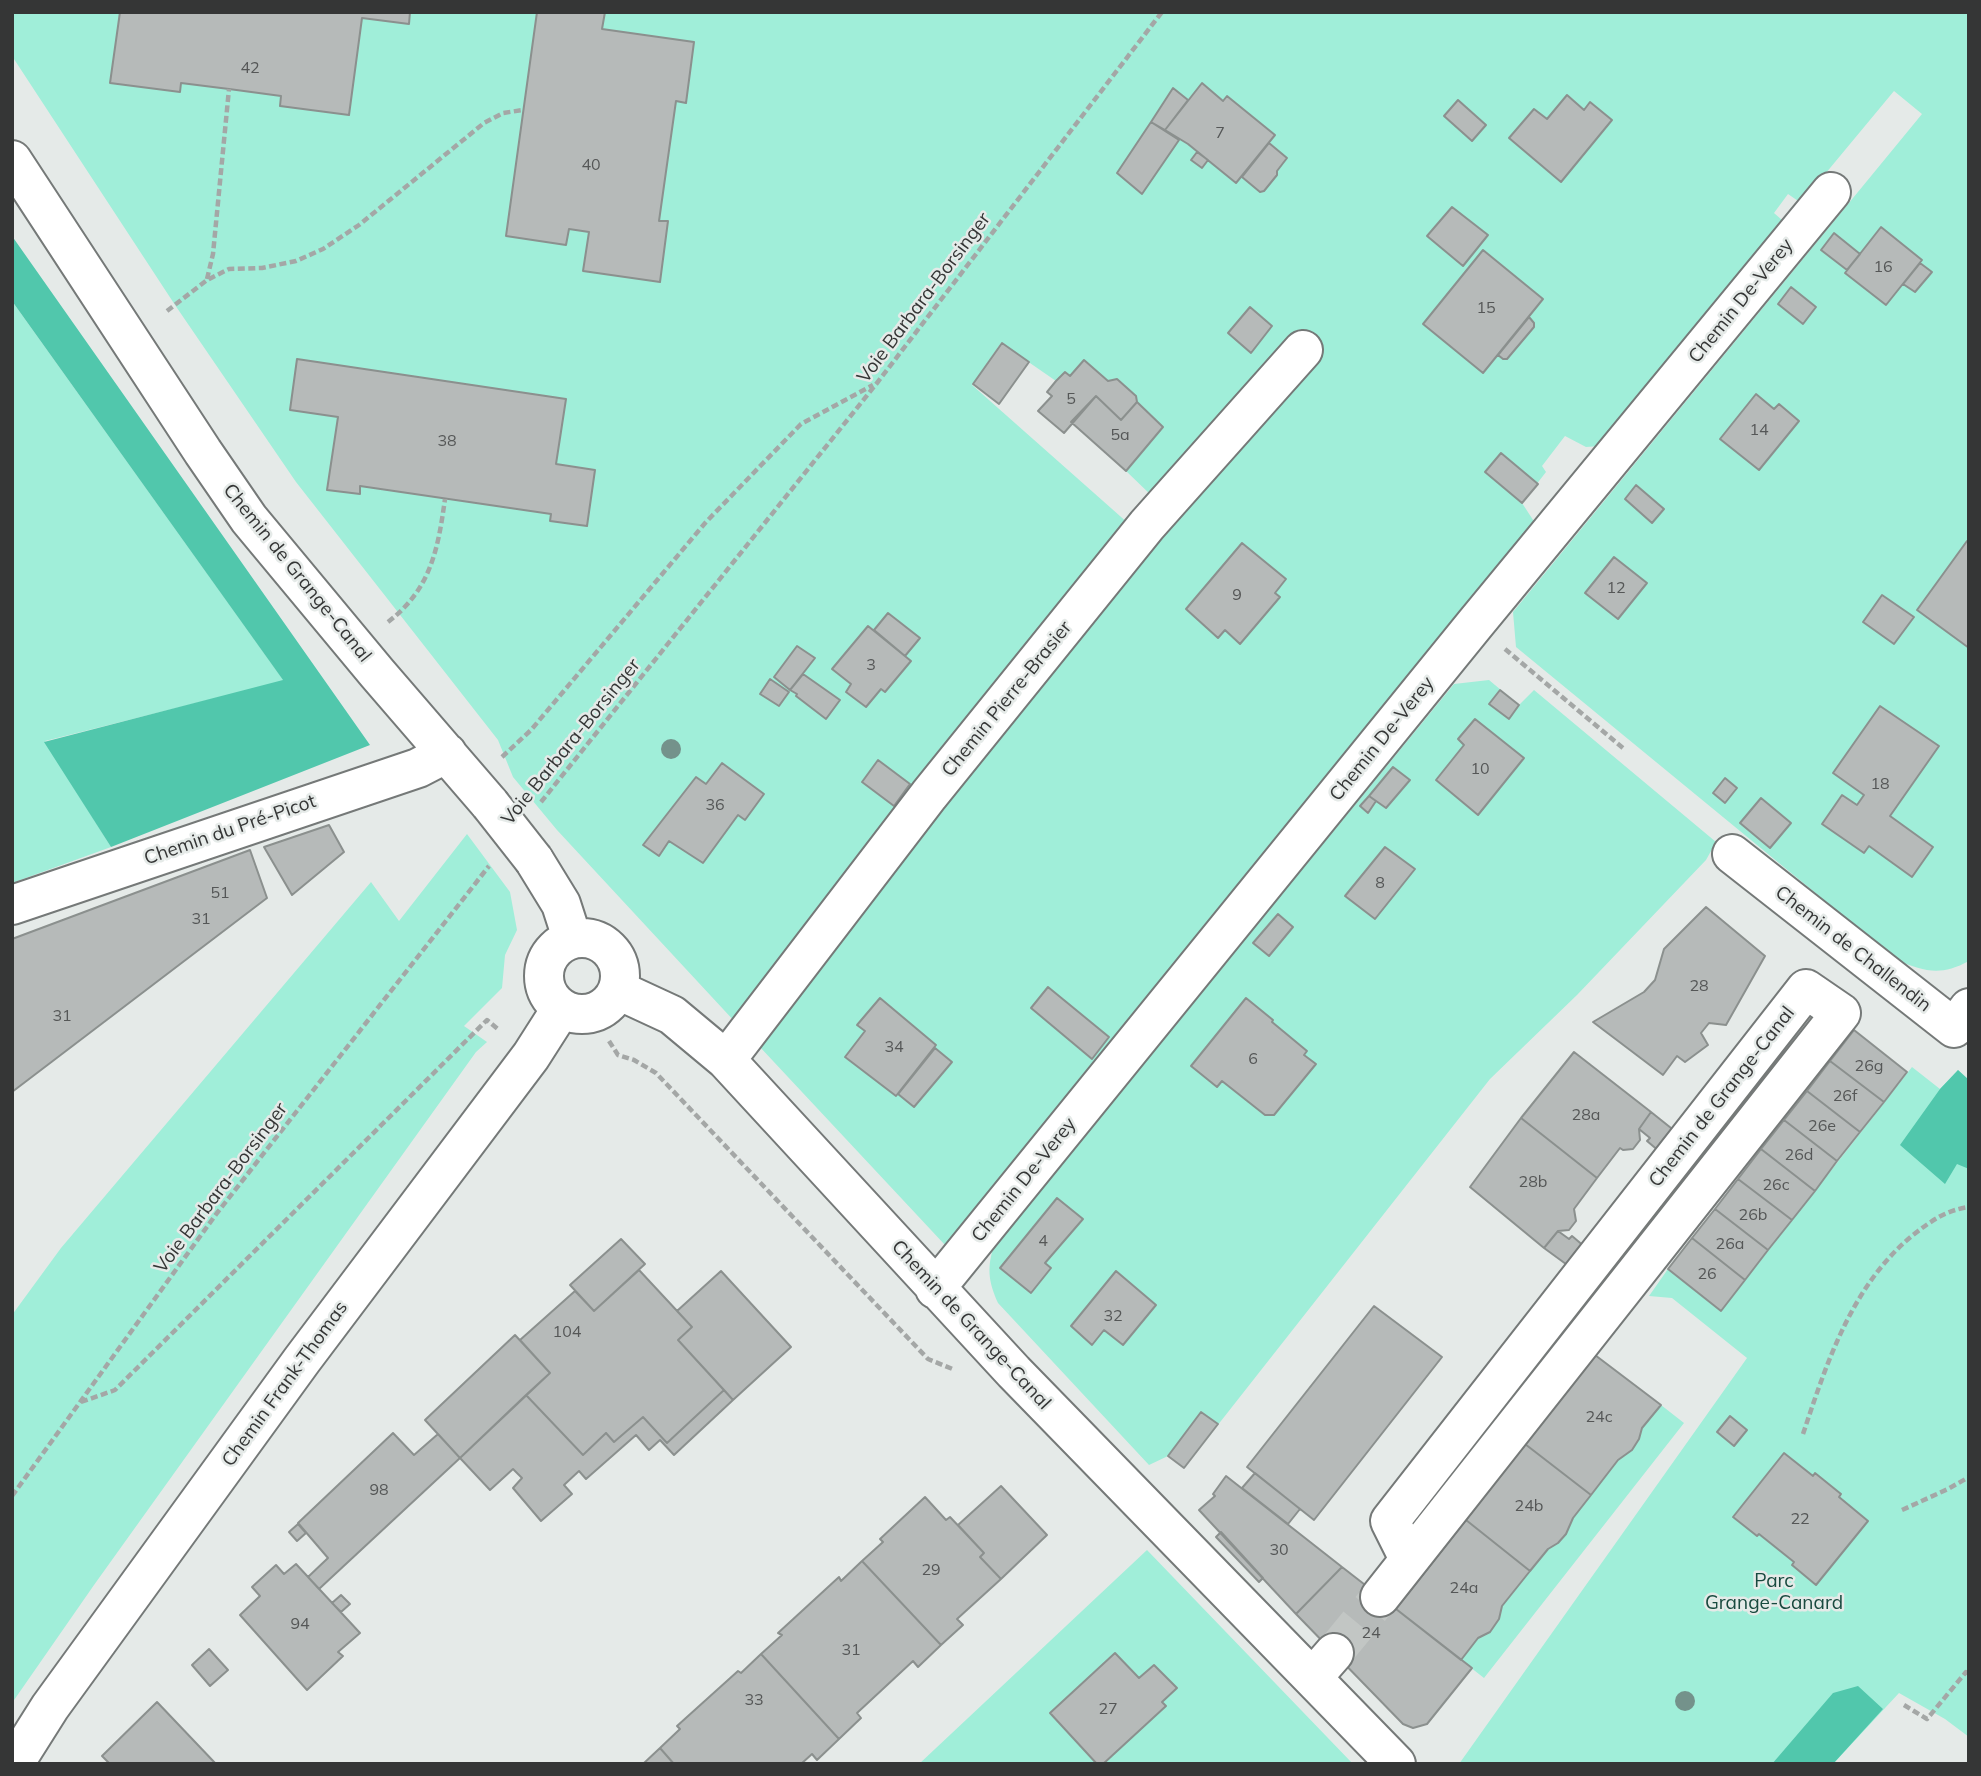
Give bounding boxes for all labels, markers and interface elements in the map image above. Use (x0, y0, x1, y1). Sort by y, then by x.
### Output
house number: 42 (240, 58, 260, 78)
house number: 7 (1215, 123, 1225, 143)
house number: 40 (581, 155, 601, 175)
street label: Voie Barbara-Borsinger (852, 208, 996, 388)
street label: Chemin De-Verey (1684, 234, 1798, 368)
house number: 16 (1873, 257, 1893, 277)
house number: 15 (1476, 298, 1496, 318)
house number: 5 (1066, 389, 1076, 409)
house number: 14 (1749, 420, 1769, 440)
house number: 5a (1110, 425, 1130, 445)
house number: 38 (437, 431, 457, 451)
street label: Chemin de Grange-Canal (218, 479, 376, 667)
house number: 12 (1606, 578, 1626, 598)
house number: 9 (1232, 585, 1242, 605)
street label: Chemin Pierre-Brasier (937, 617, 1077, 781)
street label: Voie Barbara-Borsinger (497, 654, 645, 830)
house number: 3 (866, 655, 876, 675)
street label: Chemin De-Verey (1325, 672, 1439, 806)
house number: 10 (1470, 759, 1490, 779)
house number: 18 (1870, 774, 1890, 794)
street label: Chemin du Pré-Picot (141, 790, 319, 870)
house number: 36 (705, 795, 725, 815)
house number: 8 (1375, 873, 1385, 893)
street label: Chemin de Challendin (1771, 881, 1935, 1017)
house number: 51 (210, 883, 230, 903)
house number: 31 (191, 909, 211, 929)
house number: 28 (1689, 976, 1709, 996)
street label: Chemin de Grange-Canal (1644, 1002, 1800, 1192)
house number: 31 (52, 1006, 72, 1026)
house number: 34 (884, 1037, 904, 1057)
house number: 6 (1248, 1049, 1258, 1069)
house number: 26g (1855, 1056, 1883, 1076)
house number: 26f (1833, 1086, 1857, 1106)
street label: Voie Barbara-Borsinger (149, 1098, 293, 1278)
house number: 28a (1572, 1105, 1600, 1125)
street label: Chemin De-Verey (967, 1113, 1081, 1247)
house number: 26e (1808, 1116, 1836, 1136)
house number: 26d (1785, 1145, 1813, 1165)
house number: 28b (1519, 1172, 1547, 1192)
house number: 26c (1762, 1175, 1790, 1195)
house number: 26b (1739, 1205, 1767, 1225)
house number: 4 (1038, 1231, 1048, 1251)
house number: 26a (1716, 1234, 1744, 1254)
street label: Chemin de Grange-Canal (887, 1236, 1055, 1414)
house number: 26 (1697, 1264, 1717, 1284)
street label: Chemin Frank-Thomas (217, 1297, 353, 1471)
house number: 32 (1103, 1306, 1123, 1326)
house number: 104 (553, 1322, 581, 1342)
house number: 24c (1585, 1407, 1613, 1427)
house number: 98 (369, 1480, 389, 1500)
house number: 24b (1515, 1496, 1543, 1516)
house number: 22 (1790, 1509, 1810, 1529)
house number: 30 (1269, 1540, 1289, 1560)
house number: 29 (921, 1560, 941, 1580)
park label: Parc Grange-Canard (1705, 1570, 1843, 1614)
house number: 24a (1450, 1578, 1478, 1598)
house number: 94 (290, 1614, 310, 1634)
house number: 24 (1361, 1623, 1381, 1643)
house number: 31 (841, 1640, 861, 1660)
house number: 33 (744, 1690, 764, 1710)
house number: 27 (1098, 1699, 1118, 1719)

